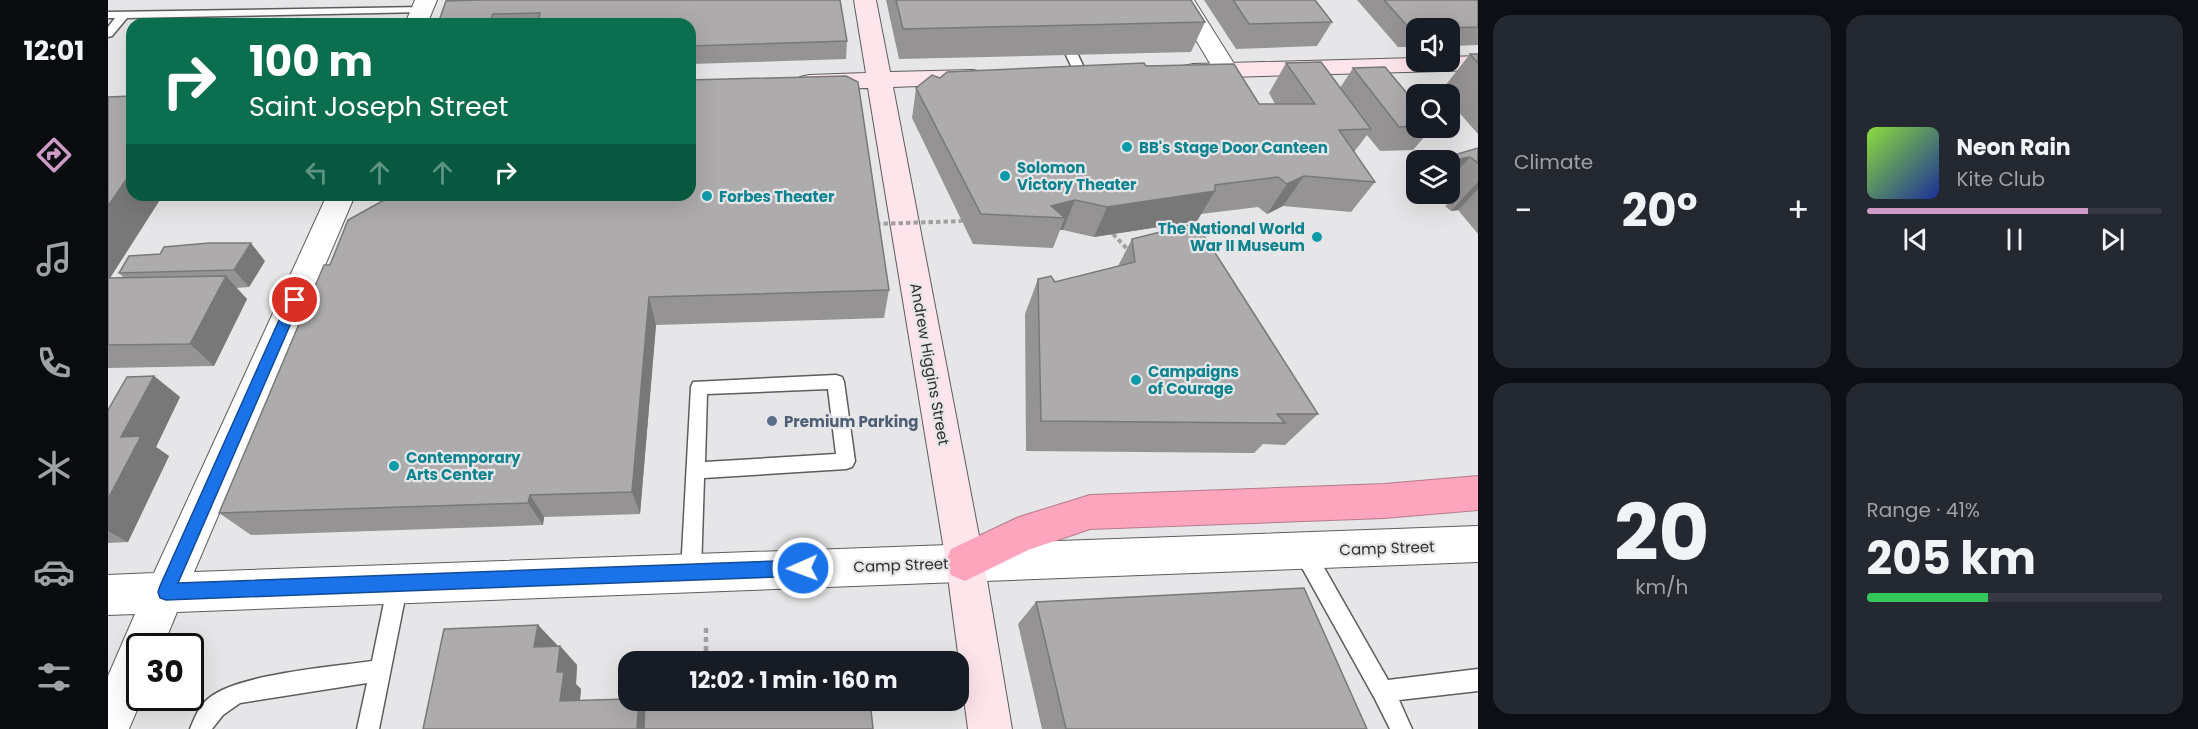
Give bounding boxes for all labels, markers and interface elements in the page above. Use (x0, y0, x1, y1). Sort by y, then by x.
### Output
map controls (1406, 18, 1460, 204)
button: sound (1406, 18, 1460, 72)
text: 12:01 (24, 32, 85, 69)
text: 100 m (249, 32, 373, 91)
icon: right (150, 42, 228, 120)
button: search (1406, 84, 1460, 138)
text: Saint Joseph Street (249, 88, 508, 125)
text: Neon Rain (1957, 132, 2071, 163)
icon: directions (33, 134, 75, 176)
place label: BB's Stage Door Canteen (1139, 137, 1328, 158)
marker: BB's Stage Door Canteen (1120, 140, 1134, 154)
text: Climate (1514, 148, 1593, 176)
button: layers (1406, 150, 1460, 204)
icon: left (300, 156, 333, 189)
icon: ahead (363, 156, 396, 189)
icon: ahead (426, 156, 459, 189)
icon: right (489, 156, 522, 189)
place label: Solomon Victory Theater (1017, 157, 1137, 195)
text: Kite Club (1957, 165, 2045, 193)
marker: Solomon Victory Theater (998, 169, 1012, 183)
text: 20° (1622, 179, 1698, 242)
place label: Forbes Theater (719, 186, 835, 207)
text: − (1514, 187, 1532, 234)
text: + (1787, 187, 1809, 234)
marker: Forbes Theater (700, 189, 714, 203)
place label: The National World War II Museum (1158, 218, 1305, 256)
icon: previous (1899, 223, 1932, 256)
icon: pause (1998, 223, 2031, 256)
icon: next (2096, 223, 2129, 256)
marker: The National World War II Museum (1310, 230, 1324, 244)
icon: music (33, 238, 75, 280)
pin (269, 274, 320, 325)
street label: Andrew Higgins Street (905, 281, 955, 447)
icon: arrive (278, 283, 311, 316)
icon: phone (33, 342, 75, 384)
place label: Campaigns of Courage (1148, 361, 1239, 399)
marker: Campaigns of Courage (1129, 373, 1143, 387)
place label: Premium Parking (784, 411, 918, 432)
marker: Premium Parking (765, 414, 779, 428)
icon: climate (33, 447, 75, 489)
place label: Contemporary Arts Center (406, 447, 521, 485)
marker: Contemporary Arts Center (387, 459, 401, 473)
text: 20 (1614, 478, 1709, 587)
text: Range · 41% (1867, 496, 1980, 524)
text: 205 km (1867, 527, 2036, 590)
position arrow (771, 536, 835, 600)
street label: Camp Street (1339, 536, 1435, 560)
icon: car (33, 551, 75, 593)
street label: Camp Street (853, 553, 949, 577)
text: km/h (1635, 573, 1688, 601)
speed limit sign: 30 (126, 633, 204, 711)
icon: filters (33, 656, 75, 698)
text: 12:02 · 1 min · 160 m (690, 665, 897, 696)

